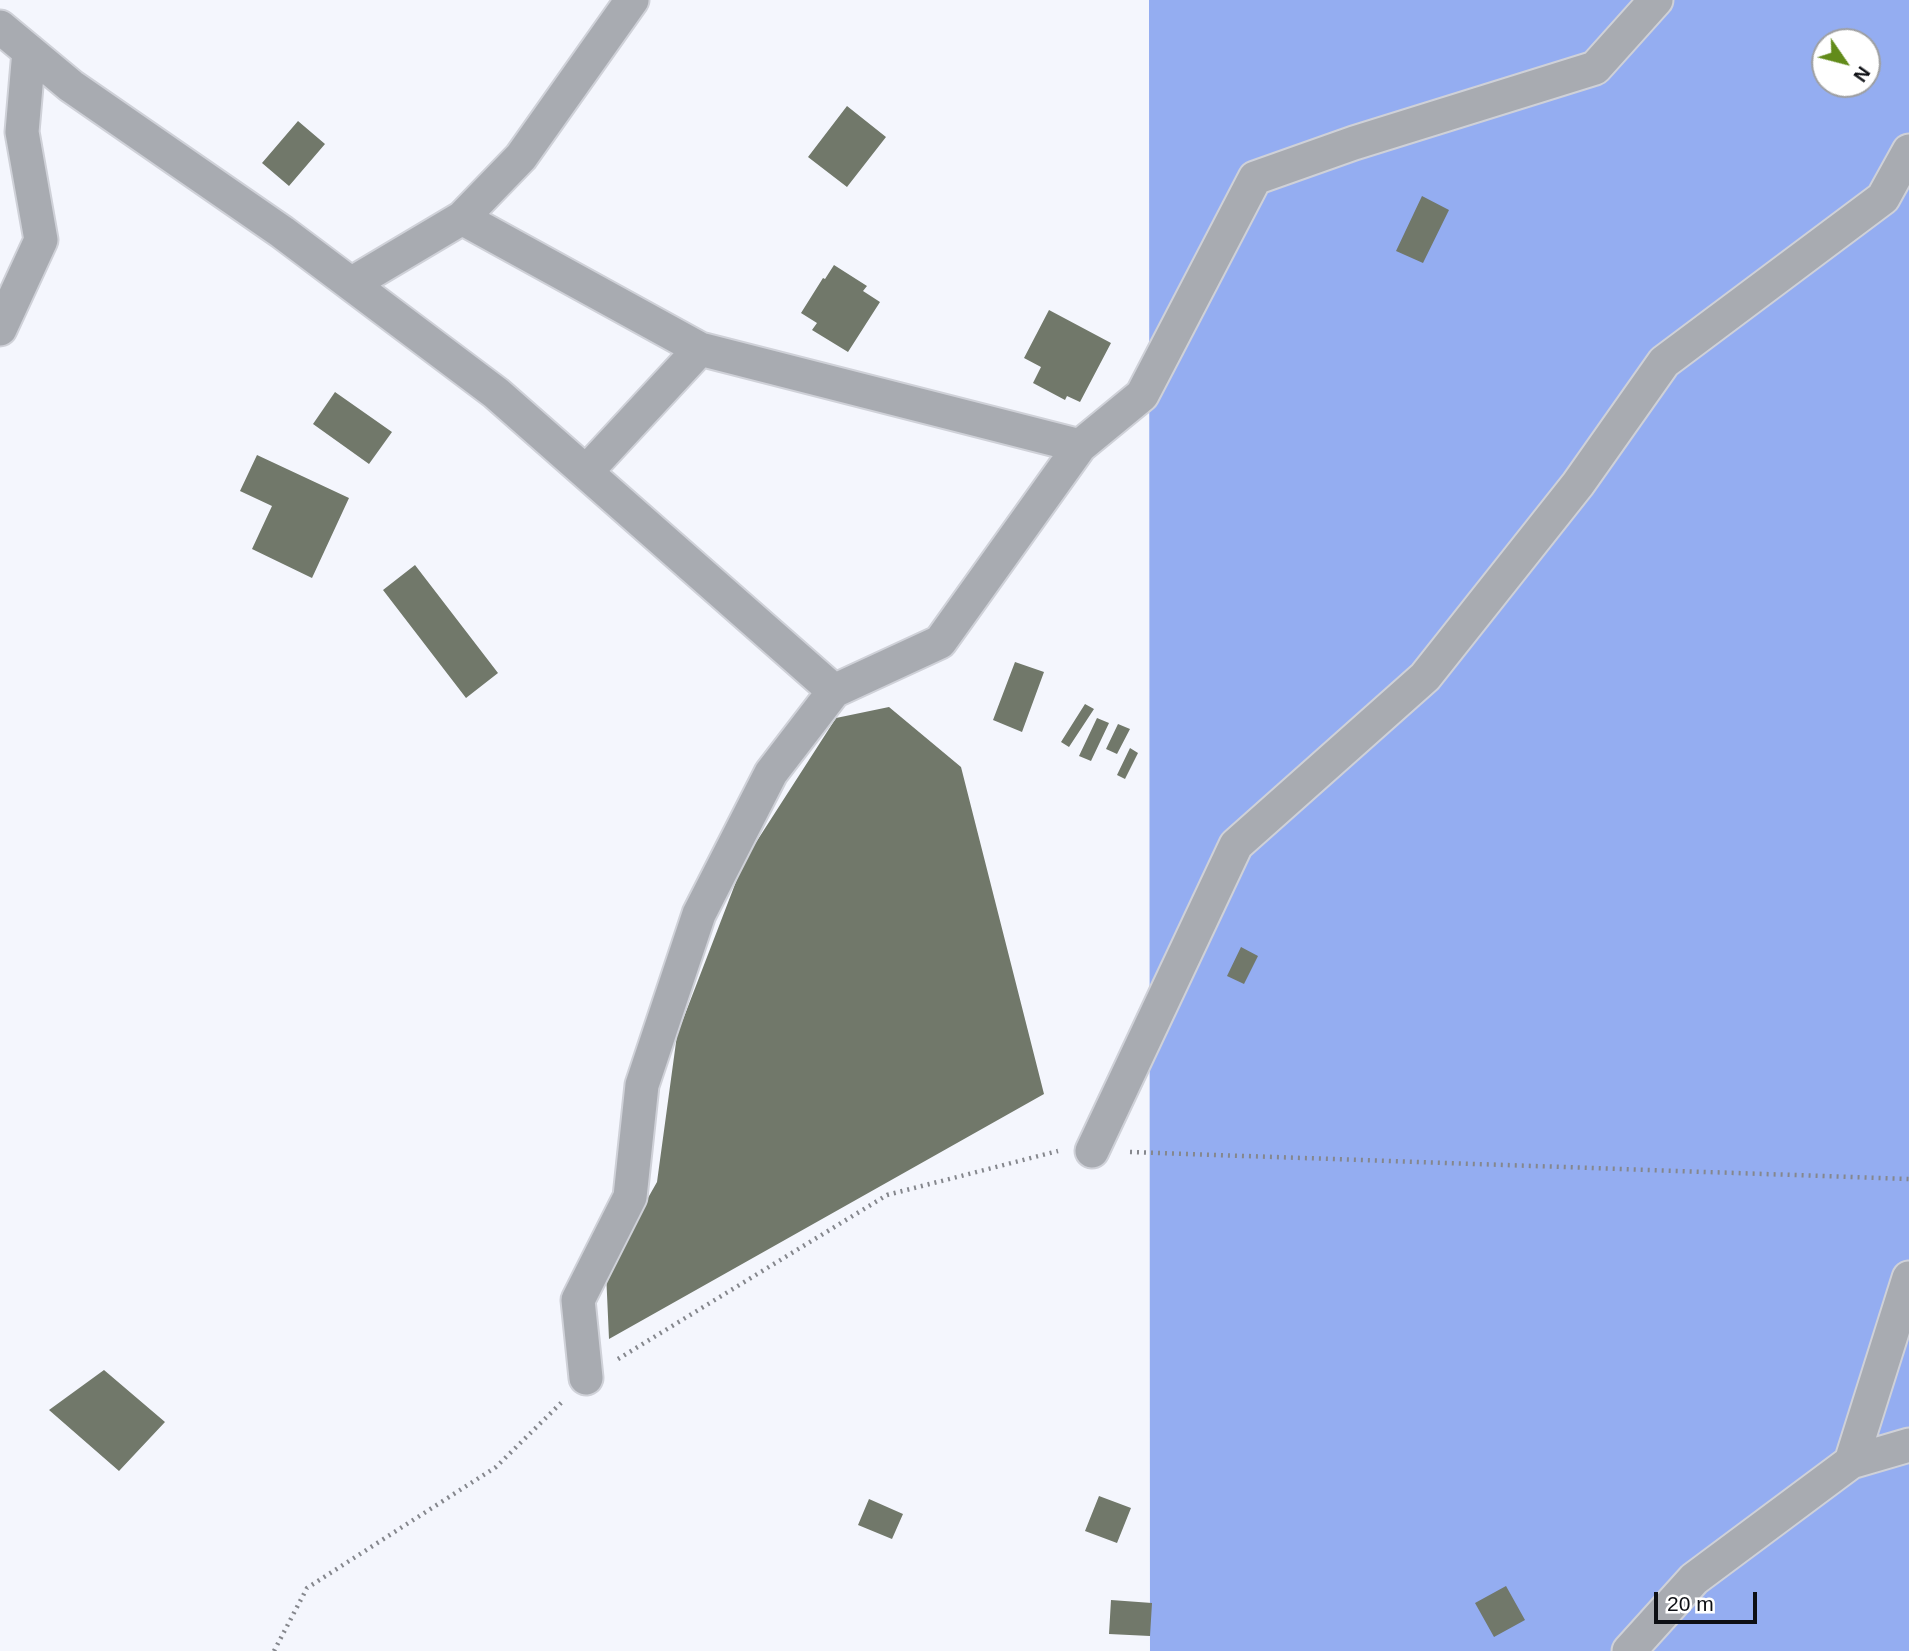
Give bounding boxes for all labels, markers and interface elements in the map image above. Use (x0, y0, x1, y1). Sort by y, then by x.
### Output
north arrow (1811, 28, 1881, 98)
text: N (1849, 63, 1875, 86)
scale bar (1657, 1578, 1760, 1622)
text: 20 m (1667, 1592, 1714, 1615)

